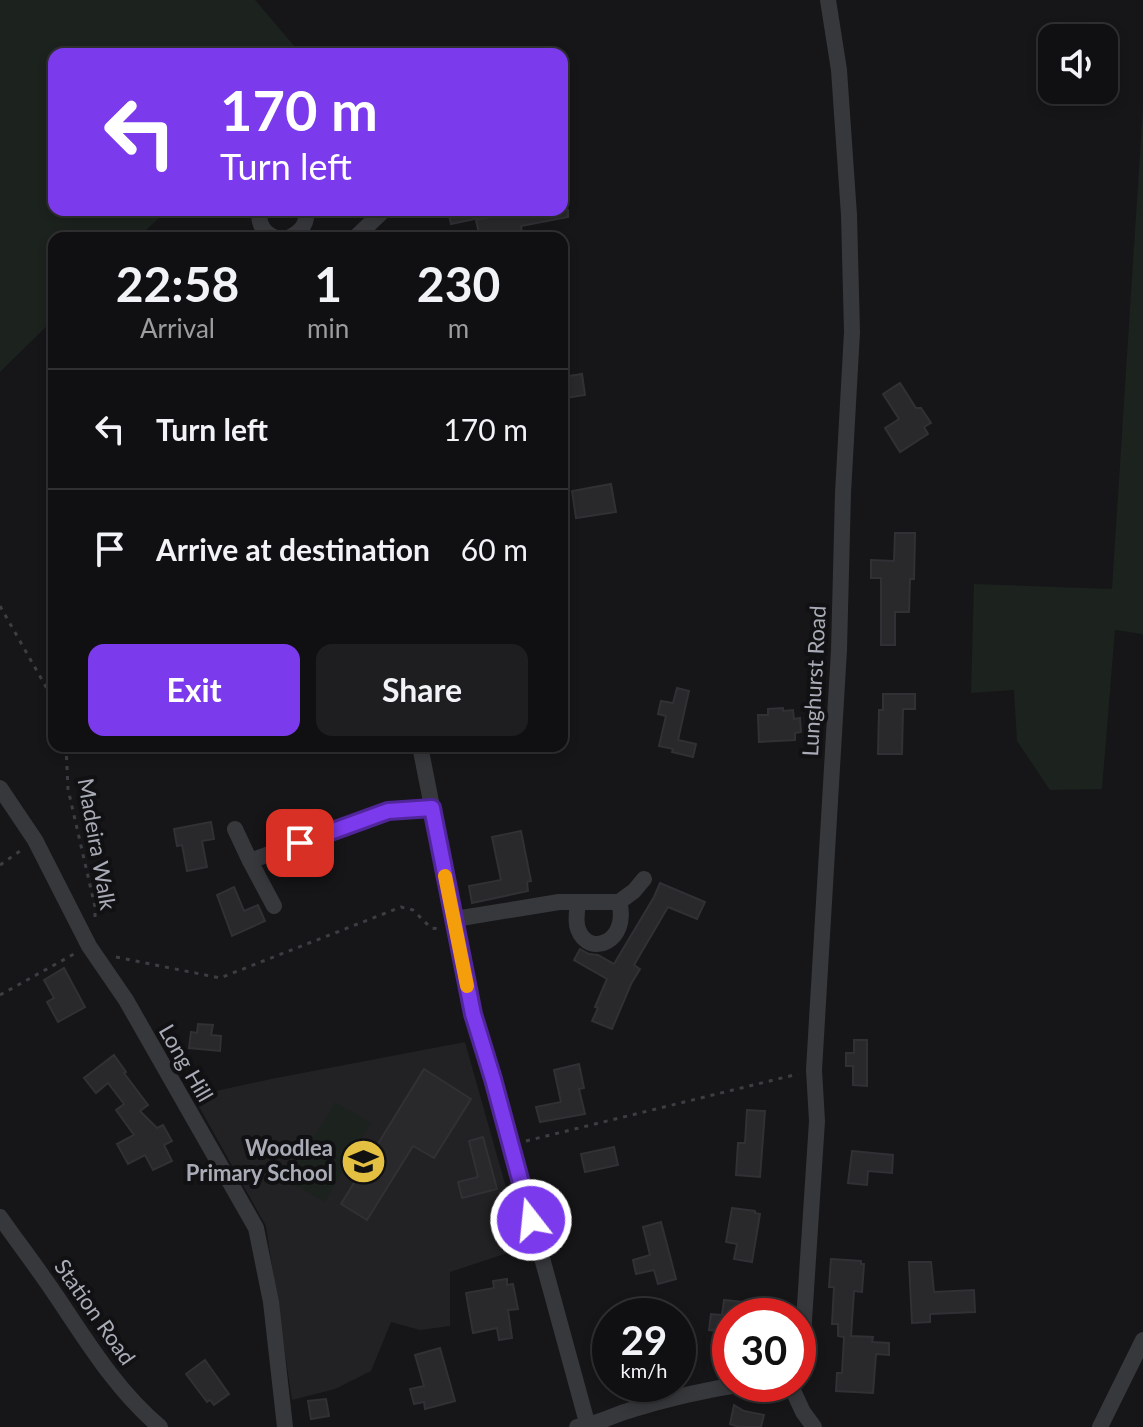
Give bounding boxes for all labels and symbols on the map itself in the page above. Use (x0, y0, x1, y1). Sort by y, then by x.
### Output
street label: Lunghurst Road (796, 605, 831, 757)
street label: Madeira Walk (73, 776, 122, 913)
pin (266, 809, 334, 877)
street label: Long Hill (154, 1019, 219, 1106)
place label: Woodlea Primary School (186, 1134, 333, 1186)
school or university icon: Woodlea Primary School (340, 1137, 388, 1185)
position arrow (489, 1178, 573, 1262)
street label: Station Road (49, 1254, 142, 1370)
speed limit sign: 30 (712, 1298, 816, 1402)

